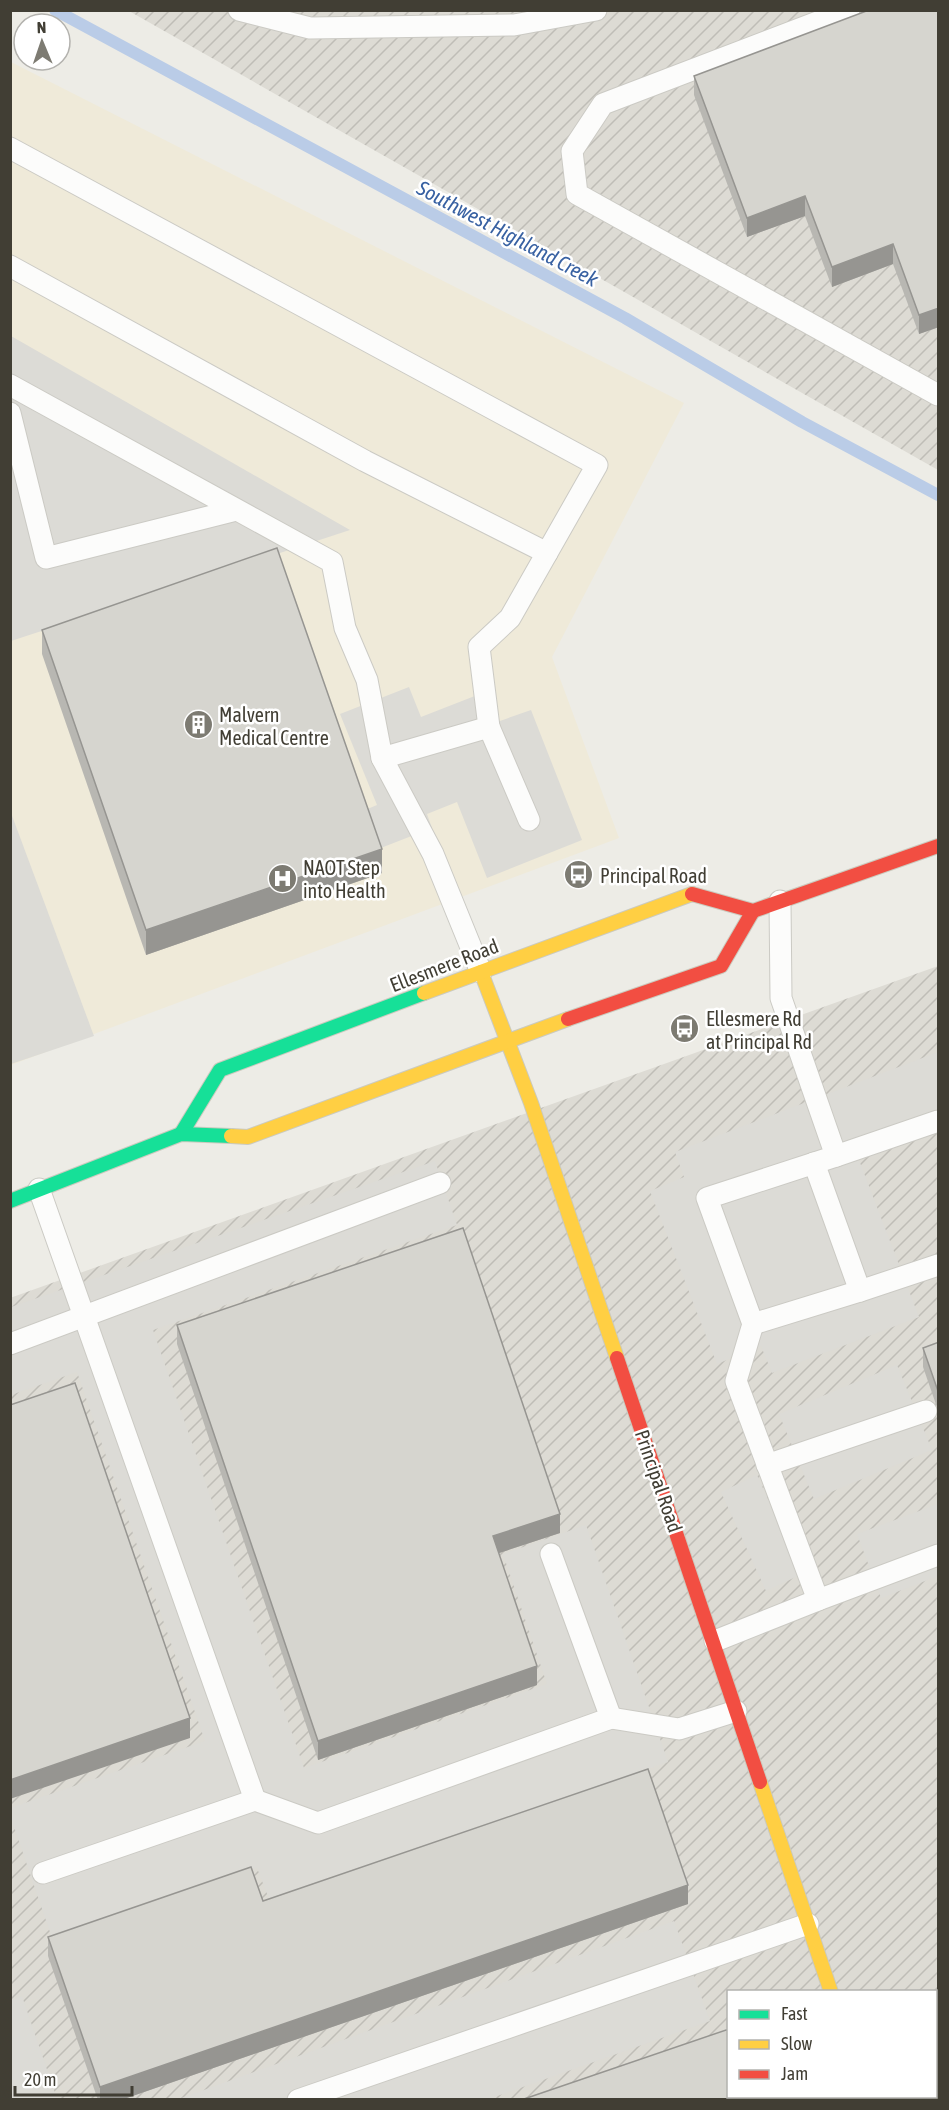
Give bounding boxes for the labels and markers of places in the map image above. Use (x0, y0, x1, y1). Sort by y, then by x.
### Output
place label: Malvern Medical Centre (219, 703, 329, 749)
building icon: Malvern Medical Centre (182, 709, 214, 741)
place label: NAOT Step into Health (303, 856, 386, 902)
bus stop icon: Principal Road (563, 859, 595, 891)
hospital icon: NAOT Step into Health (266, 862, 298, 894)
place label: Principal Road (600, 864, 707, 887)
place label: Ellesmere Rd at Principal Rd (706, 1007, 812, 1053)
bus stop icon: Ellesmere Rd at Principal Rd (669, 1013, 701, 1045)

